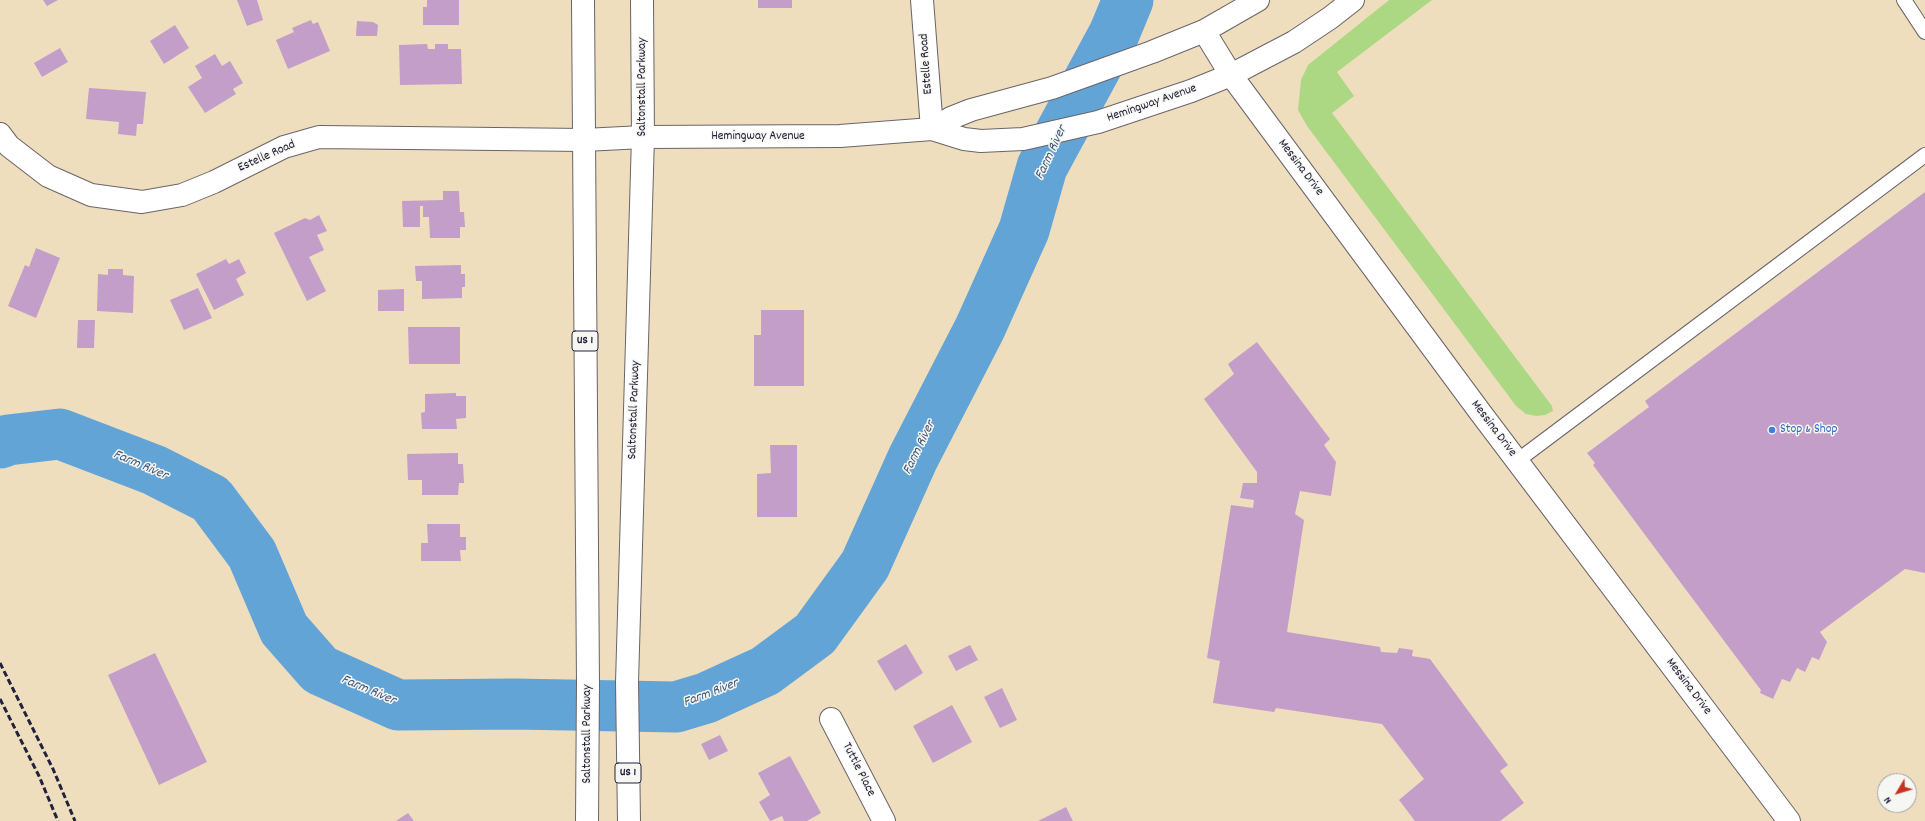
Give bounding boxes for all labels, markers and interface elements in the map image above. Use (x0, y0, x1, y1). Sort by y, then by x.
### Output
street label: Estelle Road (917, 33, 937, 95)
street label: Saltonstall Parkway (635, 38, 651, 136)
street label: Hemingway Avenue (1105, 81, 1199, 127)
water label: Farm River (1032, 123, 1072, 183)
street label: Hemingway Avenue (711, 129, 805, 145)
street label: Estelle Road (236, 137, 298, 177)
street label: Messina Drive (1274, 137, 1326, 199)
road number: US 1 (572, 331, 598, 351)
street label: Saltonstall Parkway (625, 360, 645, 460)
street label: Messina Drive (1467, 398, 1519, 460)
water label: Farm River (900, 419, 940, 477)
place label: Stop & Shop (1780, 422, 1837, 438)
marker: Stop & Shop (1767, 425, 1777, 435)
water label: Farm River (110, 447, 170, 485)
street label: Messina Drive (1662, 656, 1714, 718)
water label: Farm River (338, 672, 398, 710)
water label: Farm River (681, 676, 741, 712)
street label: Saltonstall Parkway (580, 685, 596, 783)
street label: Tuttle Place (838, 741, 878, 799)
road number: US 1 (615, 763, 641, 783)
north arrow (1877, 773, 1917, 813)
text: N (1880, 793, 1896, 807)

